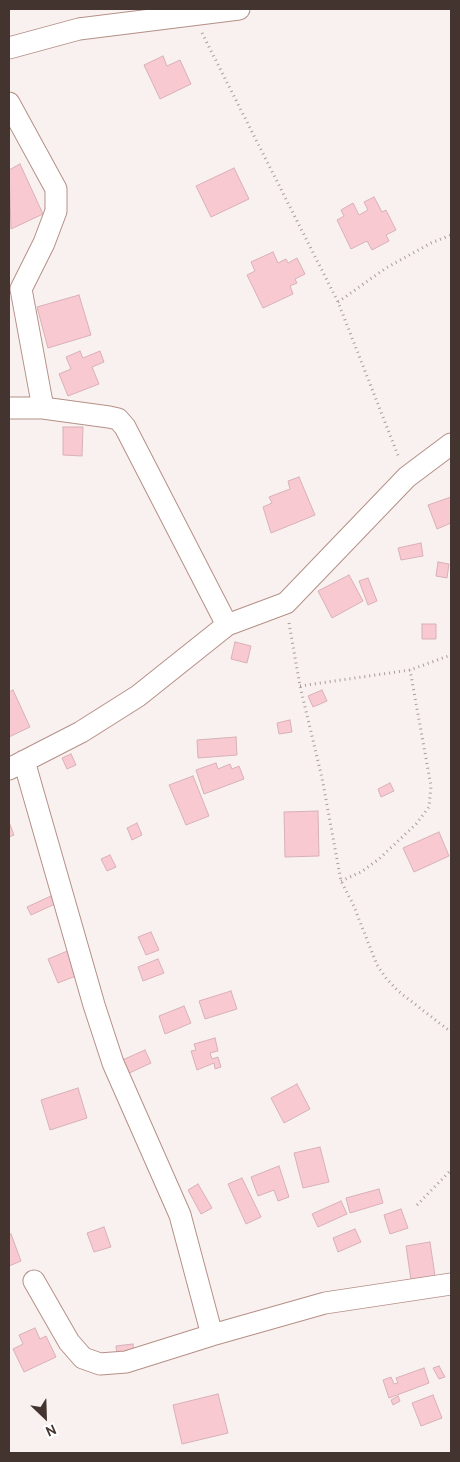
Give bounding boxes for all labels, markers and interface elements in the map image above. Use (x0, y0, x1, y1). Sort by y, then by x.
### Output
north arrow (20, 1392, 70, 1442)
text: N (43, 1420, 59, 1441)

